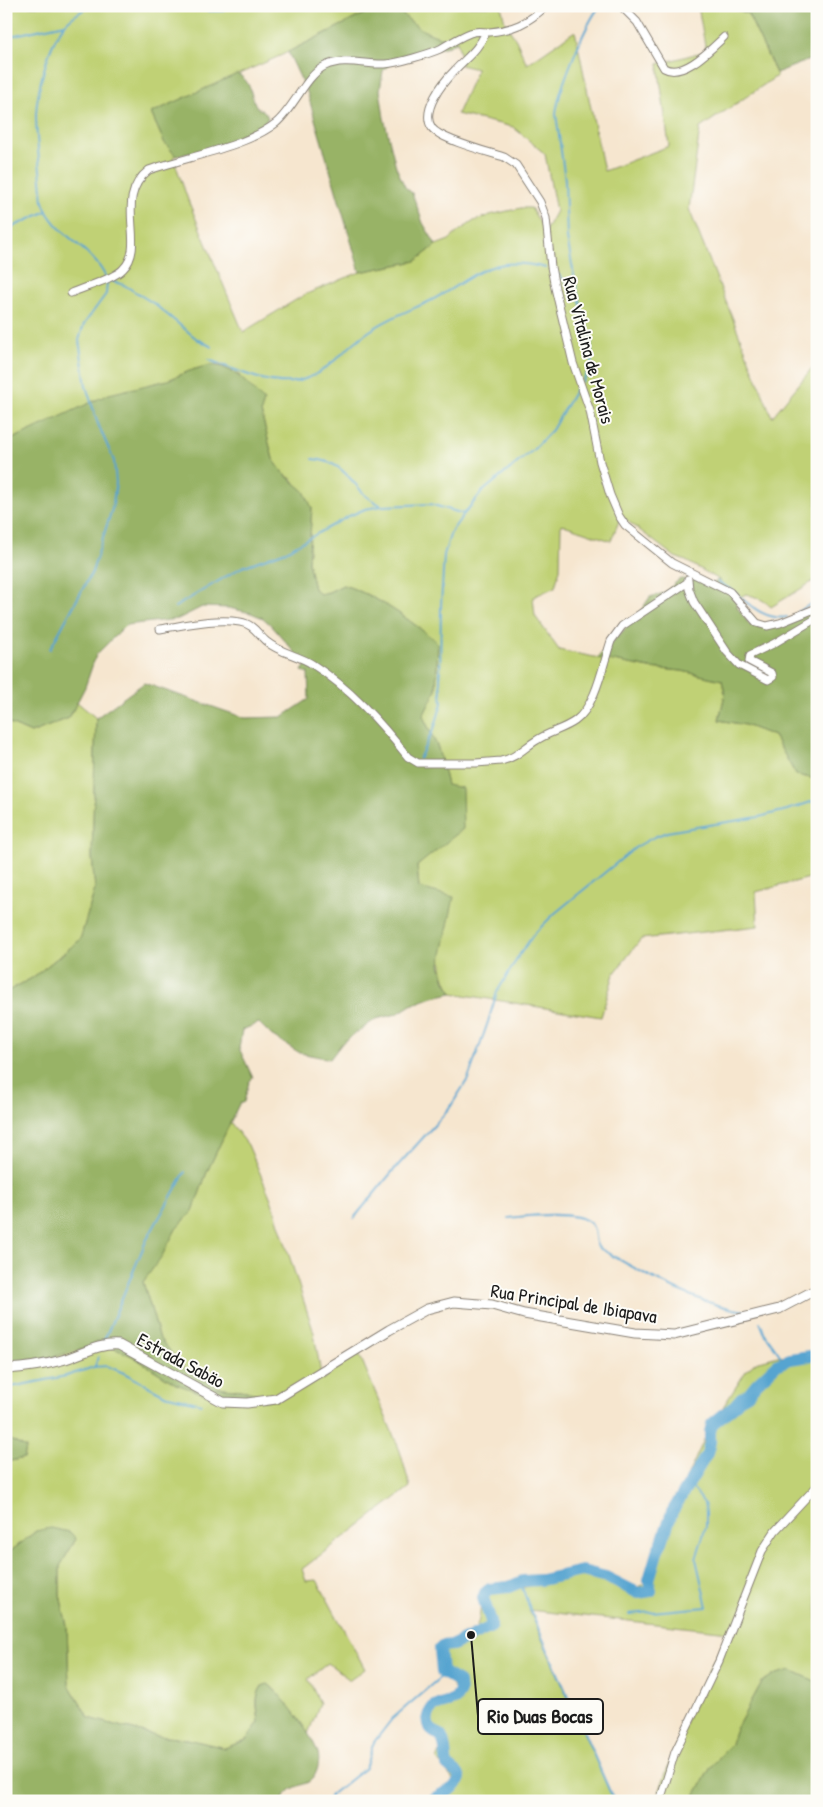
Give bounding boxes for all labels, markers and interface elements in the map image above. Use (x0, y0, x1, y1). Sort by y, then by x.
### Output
street label: Rua Vitalina de Morais (557, 274, 621, 426)
street label: Rua Principal de Ibiapava (489, 1277, 660, 1329)
street label: Estrada Sabäo (133, 1326, 229, 1394)
callout: Rio Duas Bocas (478, 1699, 603, 1734)
text: Rio Duas Bocas (487, 1702, 593, 1729)

